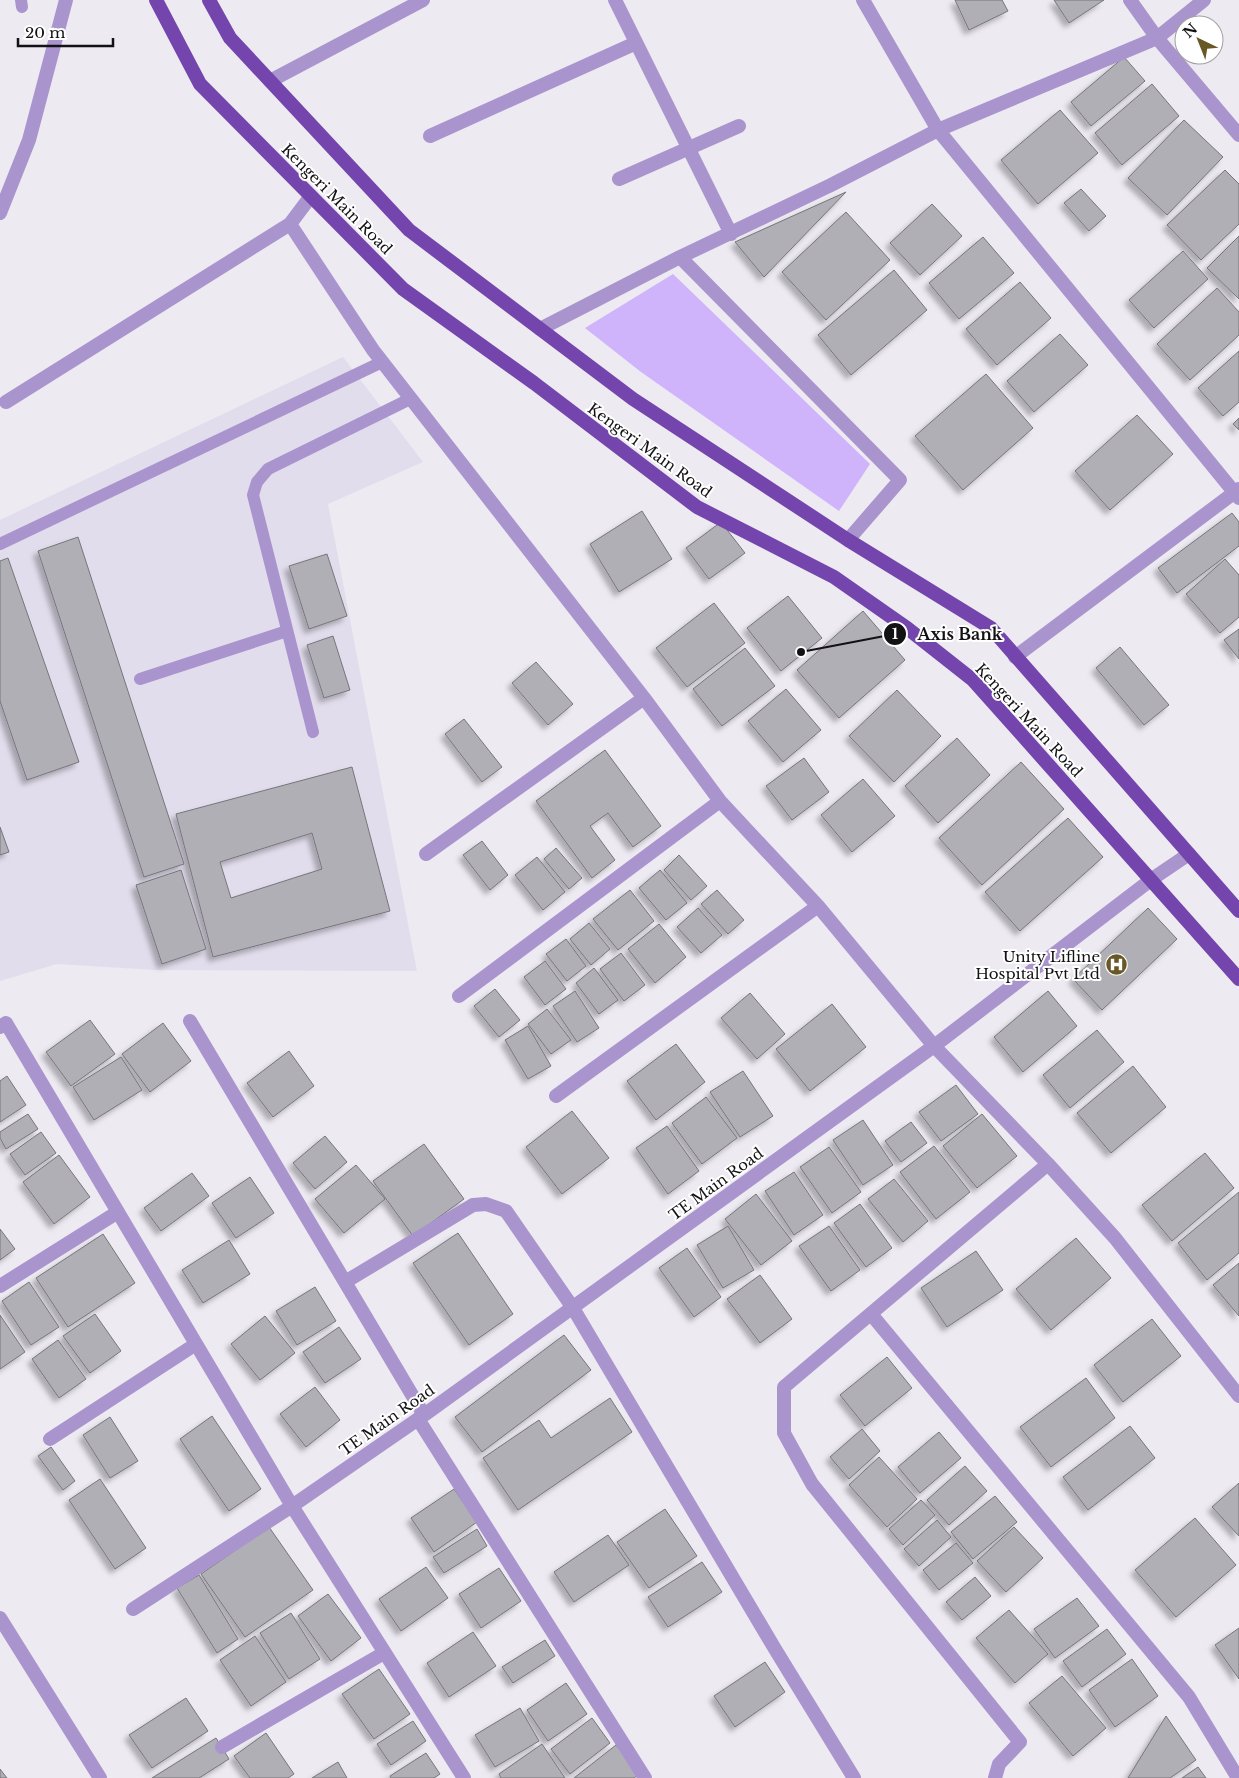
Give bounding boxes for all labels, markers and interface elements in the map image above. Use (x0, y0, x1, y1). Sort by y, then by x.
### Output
scale bar (18, 15, 112, 47)
north arrow (1174, 15, 1224, 65)
text: N (1179, 19, 1201, 42)
text: 20 m (25, 23, 65, 42)
street label: Kengeri Main Road (278, 140, 396, 258)
street label: Kengeri Main Road (584, 399, 716, 501)
callout: Axis Bank (883, 618, 1013, 649)
text: 1 (892, 624, 899, 643)
text: Axis Bank (917, 624, 1003, 644)
street label: Kengeri Main Road (971, 659, 1087, 781)
place label: Unity Lifline Hospital Pvt Ltd (975, 947, 1100, 983)
hospital icon: Unity Lifline Hospital Pvt Ltd (1104, 953, 1128, 977)
street label: TE Main Road (665, 1144, 767, 1224)
street label: TE Main Road (336, 1380, 438, 1460)

